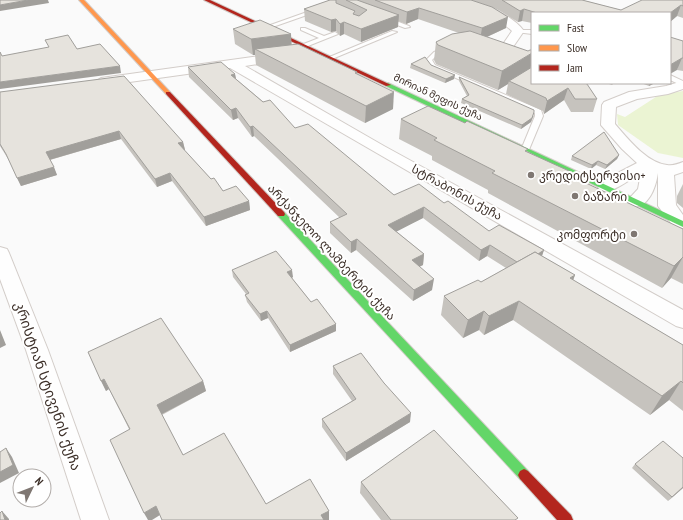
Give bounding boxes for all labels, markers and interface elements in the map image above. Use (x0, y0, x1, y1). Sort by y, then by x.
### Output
legend (531, 12, 671, 84)
text: Fast (567, 20, 585, 35)
text: Slow (567, 40, 588, 55)
text: Jam (566, 60, 583, 75)
street label: მირიან მეფის ქუჩა (391, 71, 485, 123)
street label: სტრაბონის ქუჩა (409, 161, 505, 223)
place label: კრედიტსერვისი+ (539, 168, 645, 184)
marker: კრედიტსერვისი+ (526, 170, 536, 180)
street label: არქანჯელო ლამბერტის ქუჩა (264, 181, 399, 324)
place label: ბაზარი (583, 189, 627, 204)
marker: ბაზარი (570, 191, 580, 201)
place label: კომფორტი (557, 227, 626, 242)
marker: კომფორტი (629, 229, 639, 239)
street label: კრისტიან სტივენის ქუჩა (11, 299, 85, 473)
north arrow (12, 468, 52, 508)
text: N (32, 474, 46, 488)

